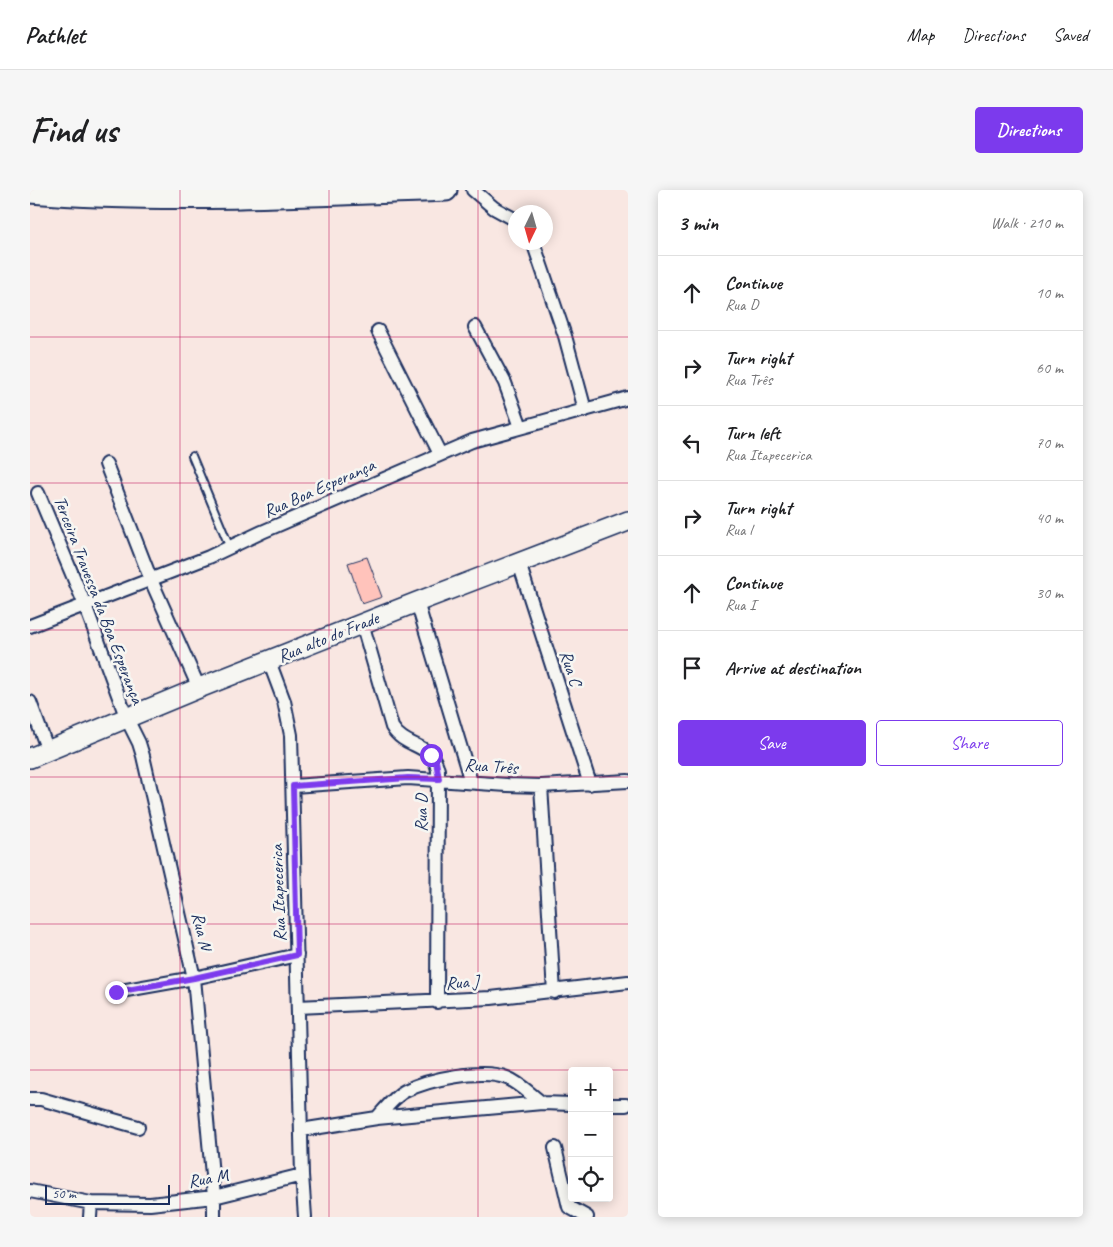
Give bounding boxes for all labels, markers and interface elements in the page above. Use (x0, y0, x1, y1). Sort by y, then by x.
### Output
text: Pathlet (25, 20, 85, 50)
text: Map (907, 24, 934, 46)
text: Directions (962, 24, 1025, 46)
text: Saved (1053, 24, 1088, 46)
button: Directions (975, 107, 1083, 153)
text: Find us (30, 108, 117, 153)
north arrow (508, 205, 553, 250)
text: 3 min (678, 210, 718, 236)
text: Walk · 210 m (991, 213, 1063, 233)
text: Continue (725, 271, 782, 295)
icon: ahead (678, 279, 706, 307)
text: 10 m (1036, 283, 1063, 303)
text: Rua D (725, 295, 759, 315)
text: Turn right (725, 346, 792, 370)
icon: right (678, 354, 706, 382)
text: 60 m (1036, 358, 1063, 378)
text: Rua Três (725, 370, 772, 390)
text: Turn left (725, 421, 780, 445)
icon: left (678, 429, 706, 457)
text: 70 m (1036, 433, 1063, 453)
text: Rua Itapecerica (725, 445, 812, 465)
street label: Rua Boa Esperança (260, 453, 379, 522)
street label: Terceira Travessa da Boa Esperança (49, 493, 149, 708)
text: Turn right (725, 496, 792, 520)
icon: right (678, 504, 706, 532)
text: 40 m (1036, 508, 1063, 528)
text: Rua l (725, 520, 752, 540)
text: Continue (725, 571, 782, 595)
icon: ahead (678, 579, 706, 607)
text: 30 m (1036, 583, 1063, 603)
text: Rua I (725, 595, 756, 615)
street label: Rua alto do Frade (274, 606, 383, 667)
street label: Rua C (555, 647, 588, 691)
icon: arrive (678, 654, 706, 682)
text: Arrive at destination (725, 656, 861, 680)
button: Save (678, 720, 866, 766)
button: Share (876, 720, 1063, 766)
route start (420, 744, 443, 767)
street label: Rua Três (464, 753, 520, 779)
street label: Rua D (410, 792, 432, 832)
street label: Rua Itapecerica (265, 843, 291, 942)
street label: Rua N (187, 910, 218, 954)
street label: Rua J (445, 970, 482, 994)
route end (105, 981, 128, 1004)
map controls (568, 1067, 613, 1202)
button: + (568, 1067, 613, 1112)
button: − (568, 1112, 613, 1157)
button: locate (568, 1157, 613, 1202)
street label: Rua M (186, 1163, 231, 1192)
scale bar (45, 1182, 170, 1205)
text: 50 m (52, 1185, 76, 1202)

